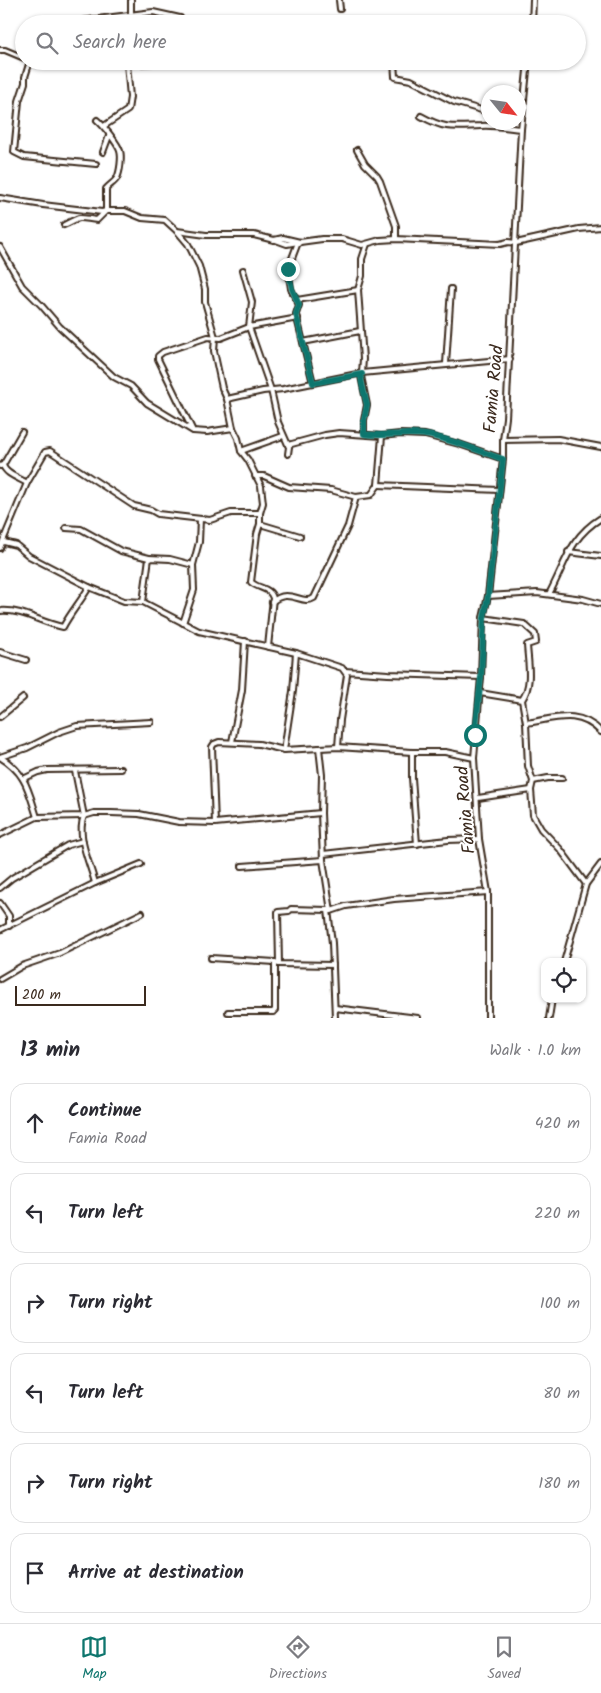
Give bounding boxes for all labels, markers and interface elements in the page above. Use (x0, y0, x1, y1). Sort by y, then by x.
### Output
search box (15, 15, 586, 70)
text: Search here (73, 28, 167, 58)
icon: search (33, 29, 61, 57)
north arrow (481, 85, 526, 130)
route end (277, 258, 300, 281)
street label: Famia Road (476, 343, 513, 434)
route start (464, 724, 487, 747)
street label: Famia Road (448, 764, 485, 855)
map controls (541, 958, 586, 1003)
button: locate (541, 958, 586, 1003)
scale bar (15, 983, 146, 1006)
text: 200 m (22, 984, 61, 1006)
text: 13 min (20, 1034, 80, 1067)
text: Walk · 1.0 km (489, 1038, 581, 1063)
text: Continue (68, 1096, 141, 1126)
icon: ahead (21, 1109, 49, 1137)
text: 420 m (535, 1111, 580, 1136)
text: Famia Road (68, 1126, 146, 1151)
text: Turn left (68, 1198, 143, 1228)
icon: left (21, 1199, 49, 1227)
text: 220 m (534, 1201, 580, 1226)
text: Turn right (68, 1288, 153, 1318)
icon: right (21, 1289, 49, 1317)
text: 100 m (540, 1291, 580, 1316)
text: Turn left (68, 1378, 143, 1408)
icon: left (21, 1379, 49, 1407)
text: 80 m (543, 1381, 580, 1406)
text: Turn right (68, 1468, 153, 1498)
icon: right (21, 1469, 49, 1497)
text: 180 m (538, 1471, 580, 1496)
text: Arrive at destination (68, 1558, 244, 1588)
icon: arrive (21, 1559, 49, 1587)
tab: Map (80, 1633, 108, 1685)
tab: Directions (269, 1633, 327, 1685)
tab: Saved (487, 1633, 521, 1685)

